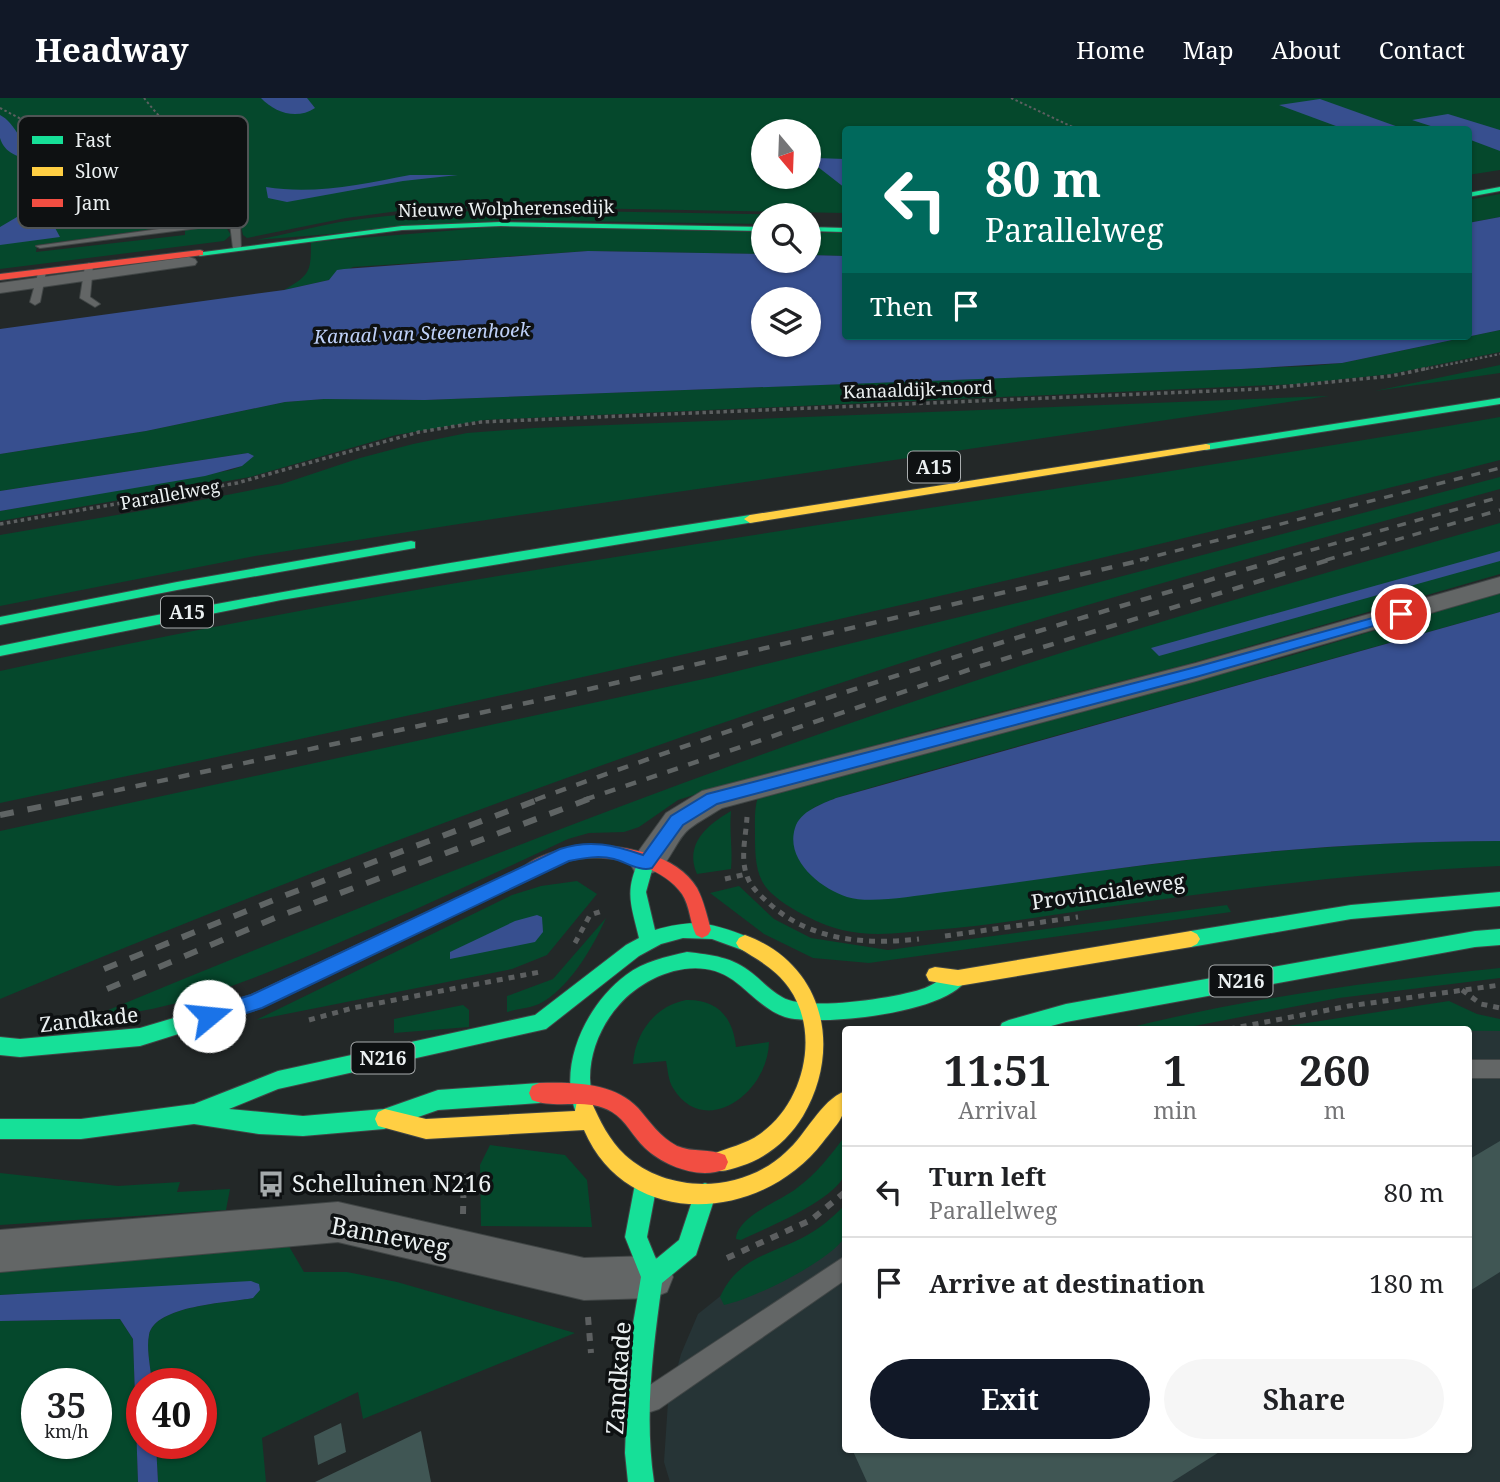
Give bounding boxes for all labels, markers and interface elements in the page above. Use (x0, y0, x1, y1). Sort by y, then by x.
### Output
text: Headway (35, 27, 189, 72)
text: Home (1076, 33, 1145, 66)
text: Map (1183, 33, 1234, 66)
text: About (1272, 33, 1341, 66)
text: Contact (1379, 33, 1465, 66)
legend (18, 116, 248, 228)
north arrow (751, 119, 821, 189)
map controls (751, 119, 821, 357)
text: Fast (75, 127, 112, 153)
text: 80 m (985, 145, 1101, 211)
icon: left (870, 154, 961, 245)
text: Slow (75, 158, 119, 184)
text: Jam (74, 190, 110, 216)
street label: Nieuwe Wolpherensedijk (398, 194, 615, 222)
button: search (751, 203, 821, 273)
text: Parallelweg (985, 208, 1164, 251)
button: layers (751, 287, 821, 357)
icon: arrive (947, 287, 985, 325)
text: Then (870, 288, 933, 324)
water label: Kanaal van Steenenhoek (312, 316, 532, 350)
street label: Kanaaldijk-noord (842, 374, 994, 404)
road number: A15 (908, 452, 960, 482)
street label: Parallelweg (118, 473, 222, 515)
pin (1371, 584, 1431, 644)
icon: arrive (1382, 595, 1420, 633)
road number: A15 (161, 597, 213, 628)
street label: Provincialeweg (1029, 866, 1187, 916)
road number: N216 (1210, 966, 1272, 996)
position arrow (172, 979, 246, 1053)
street label: Zandkade (38, 1000, 140, 1038)
text: 11:51 (944, 1041, 1051, 1098)
text: 1 (1163, 1041, 1187, 1098)
text: 260 (1299, 1041, 1370, 1098)
road number: N216 (352, 1042, 414, 1074)
text: Arrival (958, 1094, 1037, 1126)
text: min (1153, 1094, 1197, 1126)
text: m (1324, 1094, 1345, 1126)
text: Turn left (929, 1158, 1046, 1194)
place label: Schelluinen N216 (292, 1166, 491, 1199)
bus stop icon: Schelluinen N216 (256, 1169, 286, 1199)
icon: left (870, 1173, 908, 1211)
text: 80 m (1384, 1174, 1444, 1210)
text: Parallelweg (929, 1194, 1057, 1226)
street label: Banneweg (329, 1208, 452, 1263)
icon: arrive (870, 1264, 908, 1302)
text: Arrive at destination (929, 1265, 1205, 1301)
text: 180 m (1369, 1265, 1444, 1301)
street label: Zandkade (597, 1320, 638, 1435)
button: Exit (870, 1359, 1150, 1439)
button: Share (1164, 1359, 1444, 1439)
speed limit sign: 40 (126, 1368, 217, 1459)
text: 35 (47, 1381, 86, 1428)
text: km/h (44, 1419, 89, 1443)

